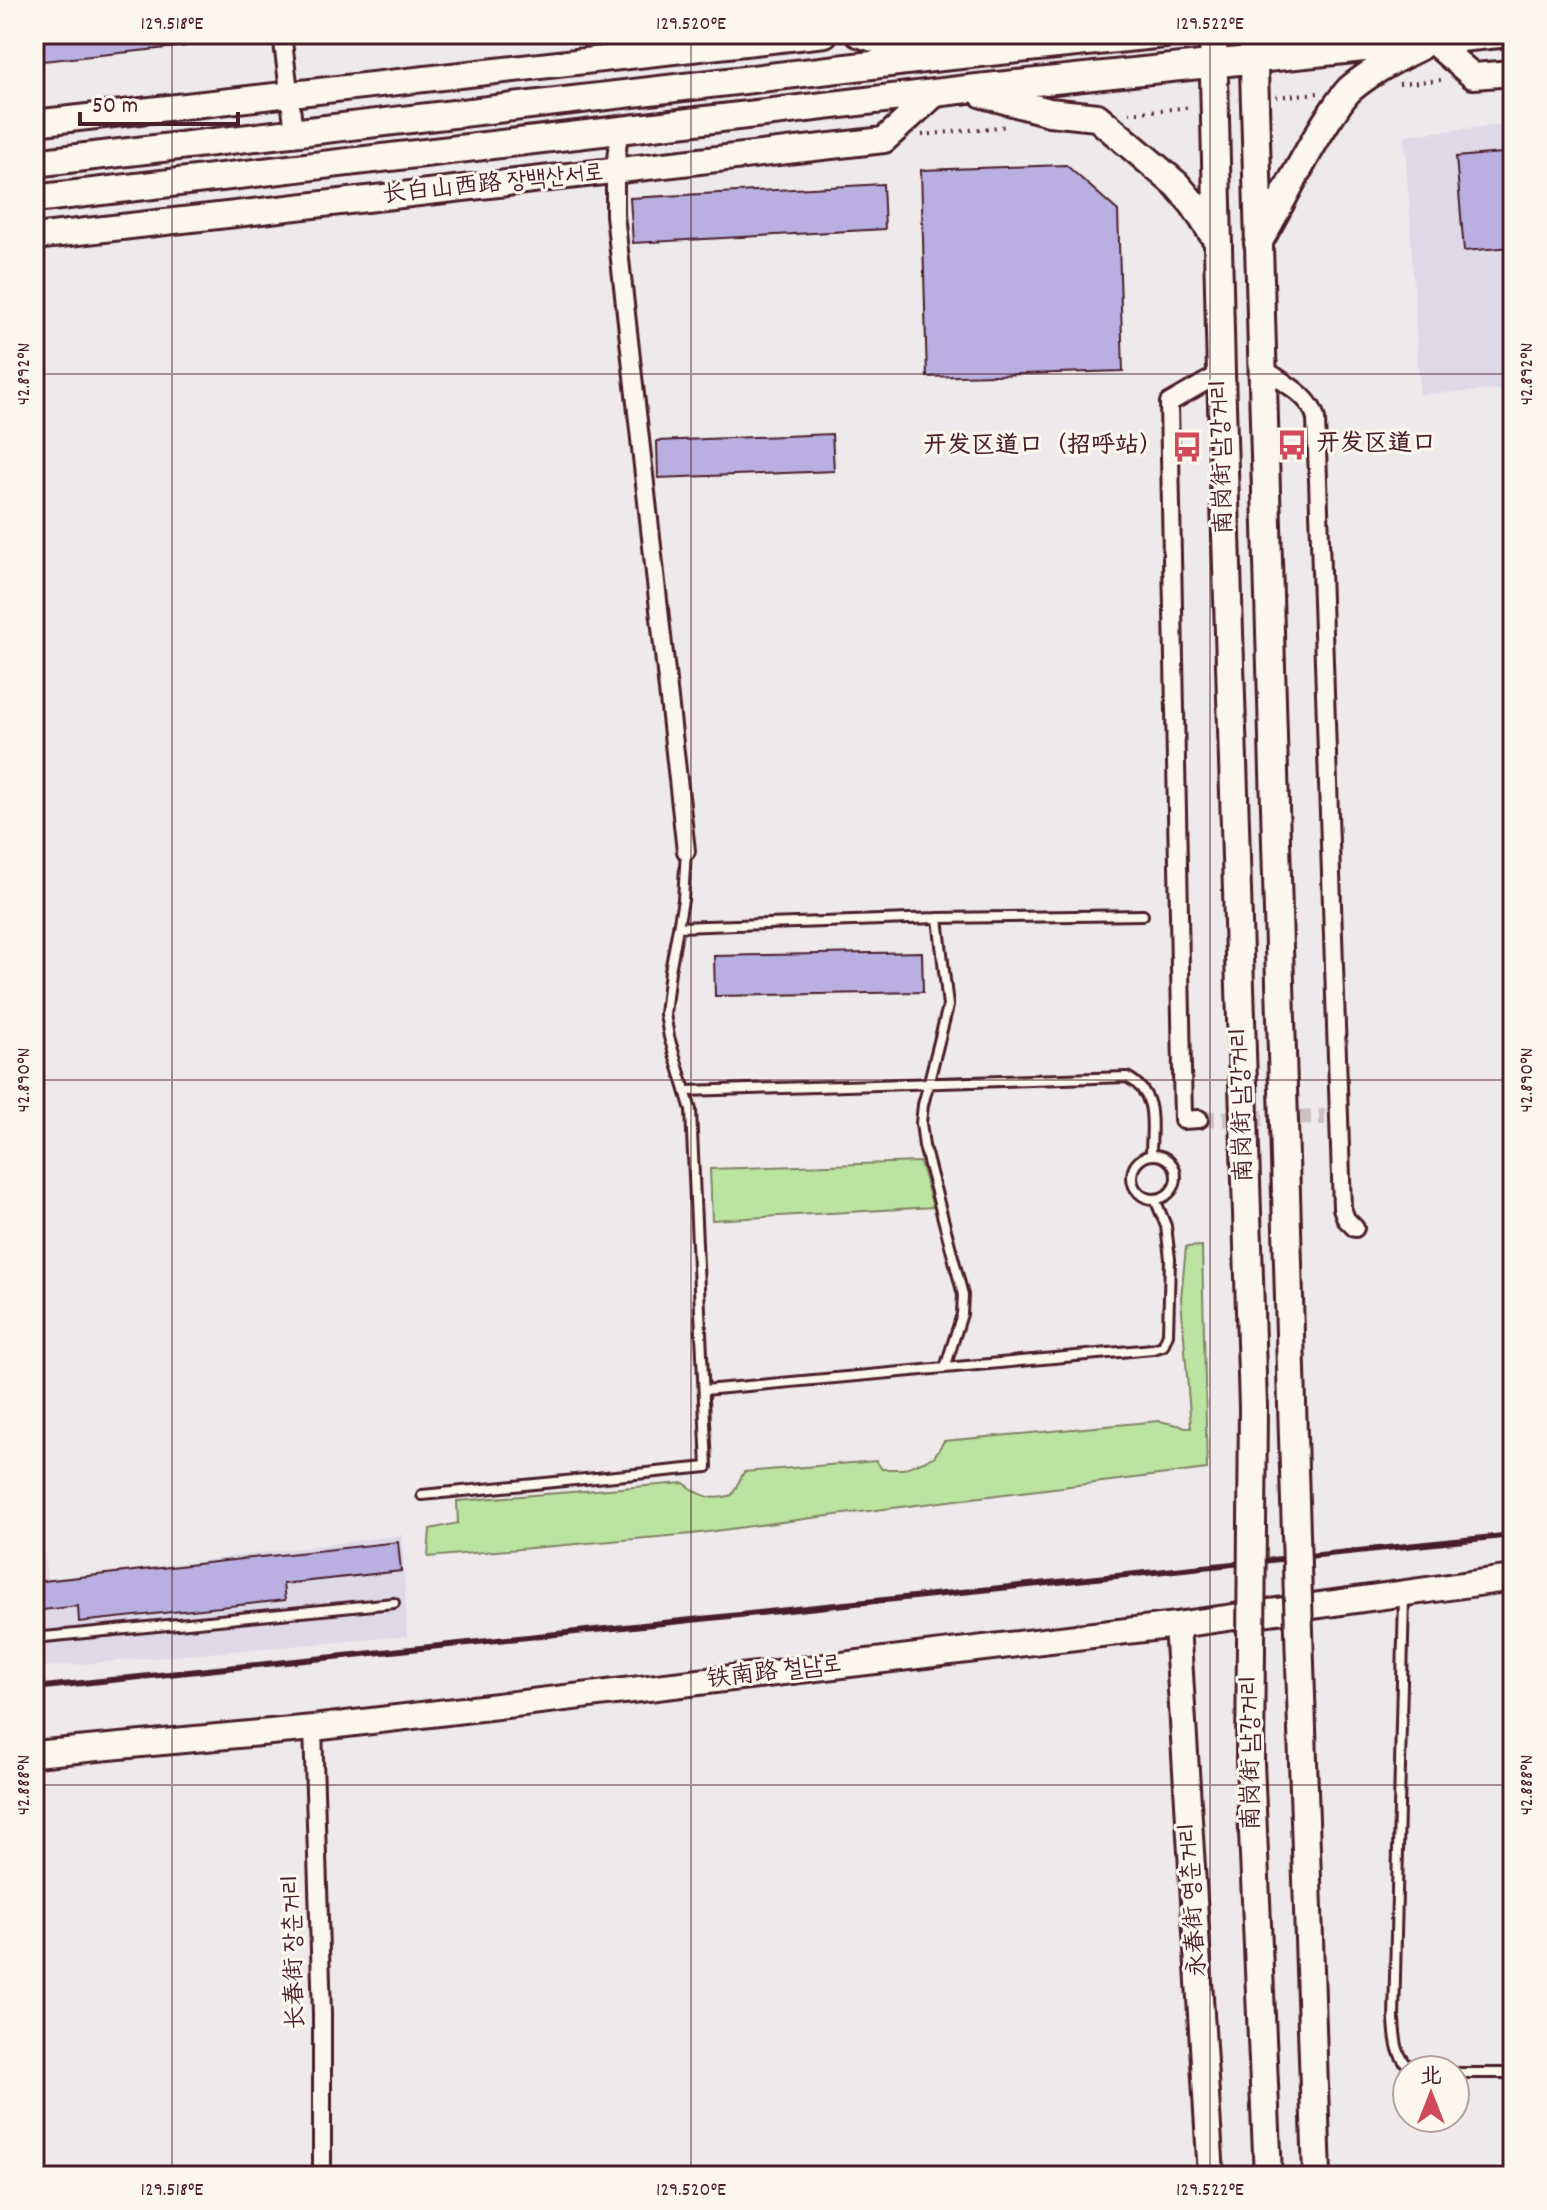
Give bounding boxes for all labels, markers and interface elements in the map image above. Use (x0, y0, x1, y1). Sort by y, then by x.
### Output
text: 129.518°E (141, 11, 203, 39)
text: 129.520°E (656, 11, 726, 39)
text: 129.522°E (1176, 11, 1244, 39)
scale bar (80, 76, 238, 126)
text: 50 m (92, 90, 138, 124)
street label: 长白山西路 장백산서로 (381, 156, 605, 214)
text: 42.892°N (11, 343, 39, 405)
text: 42.892°N (1514, 343, 1542, 405)
street label: 南岗街 남강거리 (1203, 379, 1243, 535)
bus stop icon: 开发区道口 (1275, 428, 1309, 462)
place label: 开发区道口 (1316, 428, 1436, 462)
place label: 开发区道口（招呼站） (923, 430, 1163, 464)
bus stop icon: 开发区道口（招呼站） (1170, 430, 1204, 464)
street label: 南岗街 남강거리 (1223, 1027, 1263, 1183)
text: 42.890°N (11, 1048, 39, 1112)
text: 42.890°N (1514, 1048, 1542, 1112)
street label: 铁南路 철남로 (705, 1648, 843, 1698)
street label: 南岗街 남강거리 (1234, 1675, 1270, 1831)
text: 42.888°N (11, 1755, 39, 1815)
text: 42.888°N (1514, 1755, 1542, 1815)
street label: 永春街 영춘거리 (1172, 1822, 1216, 1978)
street label: 长春街 장춘거리 (275, 1874, 315, 2030)
north arrow (1391, 2054, 1471, 2134)
text: 北 (1420, 2062, 1442, 2093)
text: 129.518°E (141, 2177, 203, 2205)
text: 129.520°E (656, 2177, 726, 2205)
text: 129.522°E (1176, 2177, 1244, 2205)

